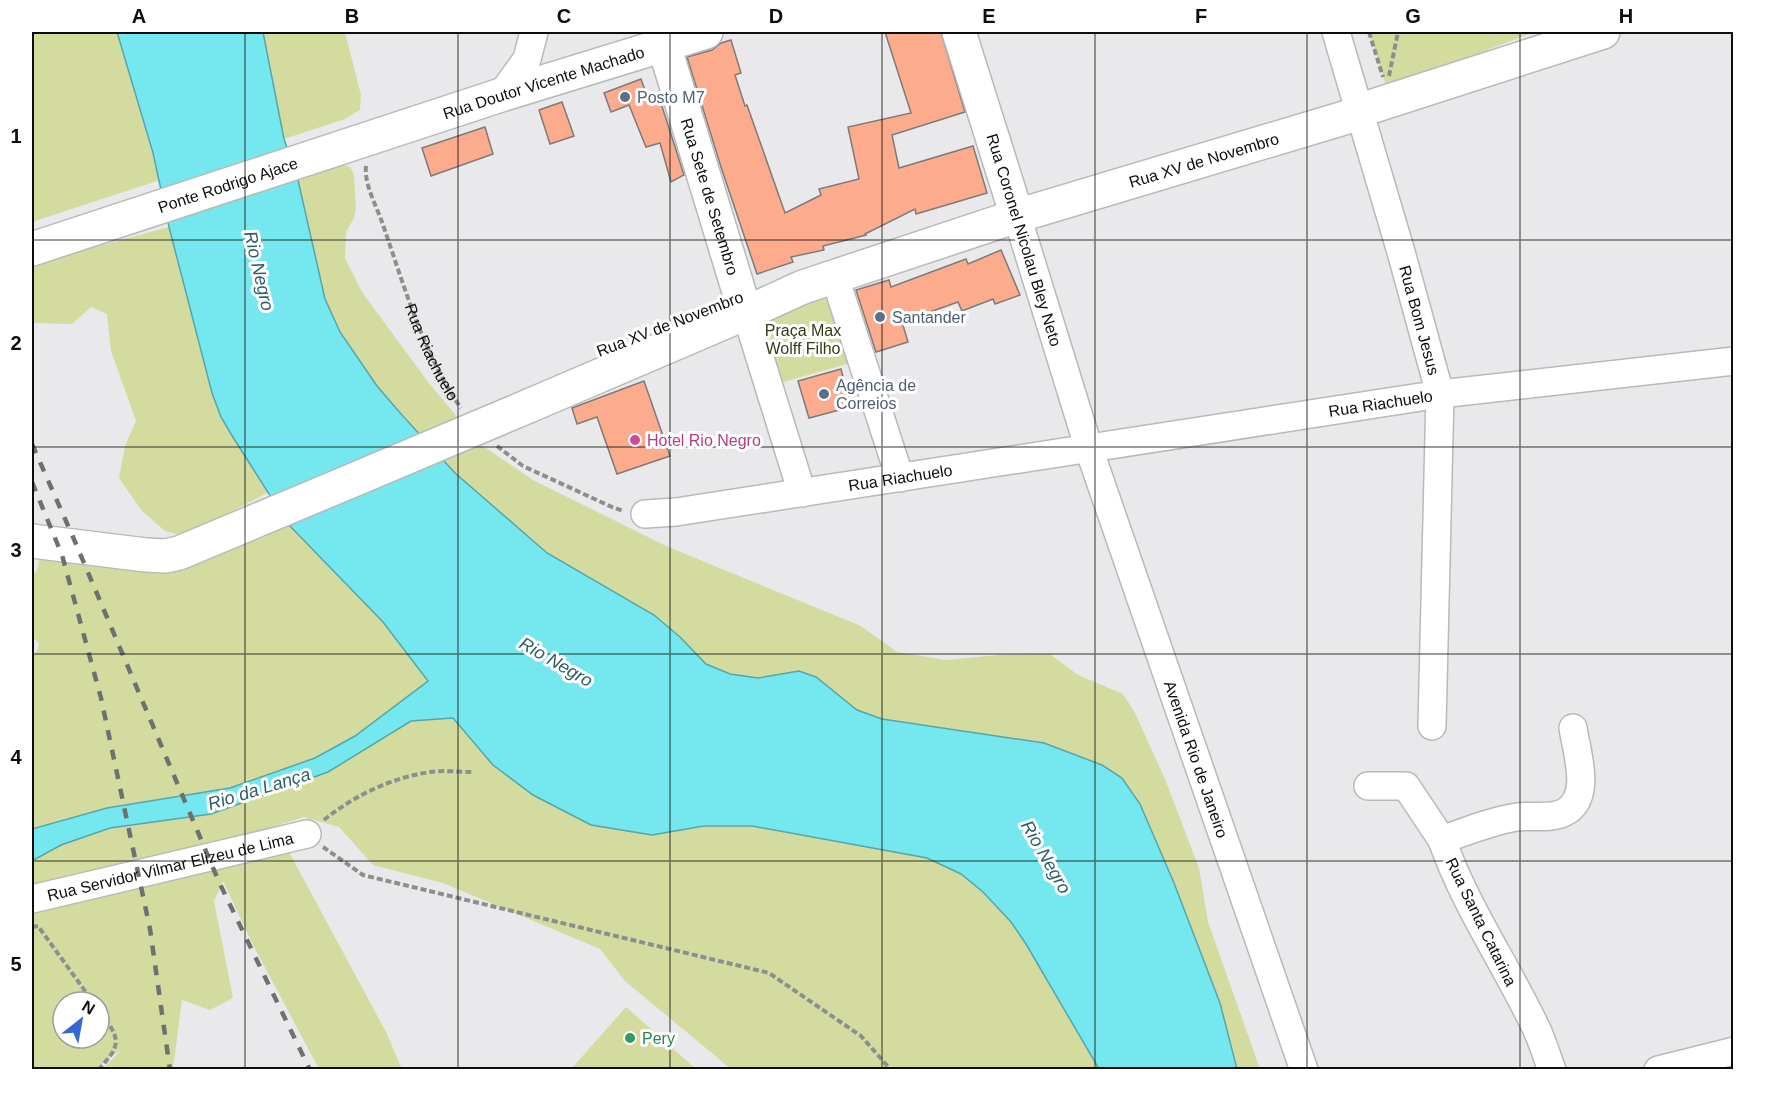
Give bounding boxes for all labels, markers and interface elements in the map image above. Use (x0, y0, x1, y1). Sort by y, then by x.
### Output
text: A (132, 5, 146, 27)
text: B (345, 5, 359, 27)
text: C (557, 5, 571, 27)
text: D (769, 5, 783, 27)
text: E (982, 5, 996, 27)
text: F (1195, 5, 1207, 27)
text: G (1405, 5, 1421, 27)
text: H (1619, 5, 1633, 27)
street label: Rua Doutor Vicente Machado (441, 43, 646, 122)
place label: Posto M7 (637, 89, 705, 106)
marker: Posto M7 (618, 90, 632, 104)
street label: Rua Sete de Setembro (678, 116, 742, 277)
text: 1 (10, 125, 22, 147)
street label: Rua XV de Novembro (1127, 129, 1281, 191)
street label: Rua Coronel Nicolau Bley Neto (983, 132, 1065, 348)
street label: Ponte Rodrigo Ajace (156, 154, 300, 216)
water label: Rio Negro (240, 229, 278, 313)
street label: Rua Bom Jesus (1397, 263, 1443, 377)
street label: Rua XV de Novembro (594, 288, 746, 360)
street label: Rua Riachuelo (402, 301, 462, 403)
place label: Santander (892, 309, 967, 326)
marker: Santander (873, 310, 887, 324)
park label: Praça Max Wolff Filho (765, 322, 841, 357)
text: 2 (10, 332, 22, 354)
place label: Agência de Correios (836, 377, 916, 412)
marker: Agência de Correios (817, 387, 831, 401)
street label: Rua Riachuelo (1327, 387, 1434, 420)
place label: Hotel Rio Negro (647, 432, 761, 449)
marker: Hotel Rio Negro (628, 433, 642, 447)
street label: Rua Riachuelo (847, 461, 954, 494)
text: 3 (10, 539, 22, 561)
water label: Rio Negro (516, 633, 596, 691)
street label: Avenida Rio de Janeiro (1161, 678, 1231, 840)
text: 4 (10, 746, 22, 768)
water label: Rio da Lança (205, 764, 313, 814)
water label: Rio Negro (1017, 817, 1075, 897)
street label: Rua Servidor Vilmar Elizeu de Lima (45, 829, 295, 904)
street label: Rua Santa Catarina (1443, 855, 1519, 989)
text: 5 (10, 953, 22, 975)
north arrow (51, 990, 111, 1050)
text: N (79, 997, 98, 1018)
place label: Pery (642, 1030, 675, 1047)
marker: Pery (623, 1031, 637, 1045)

